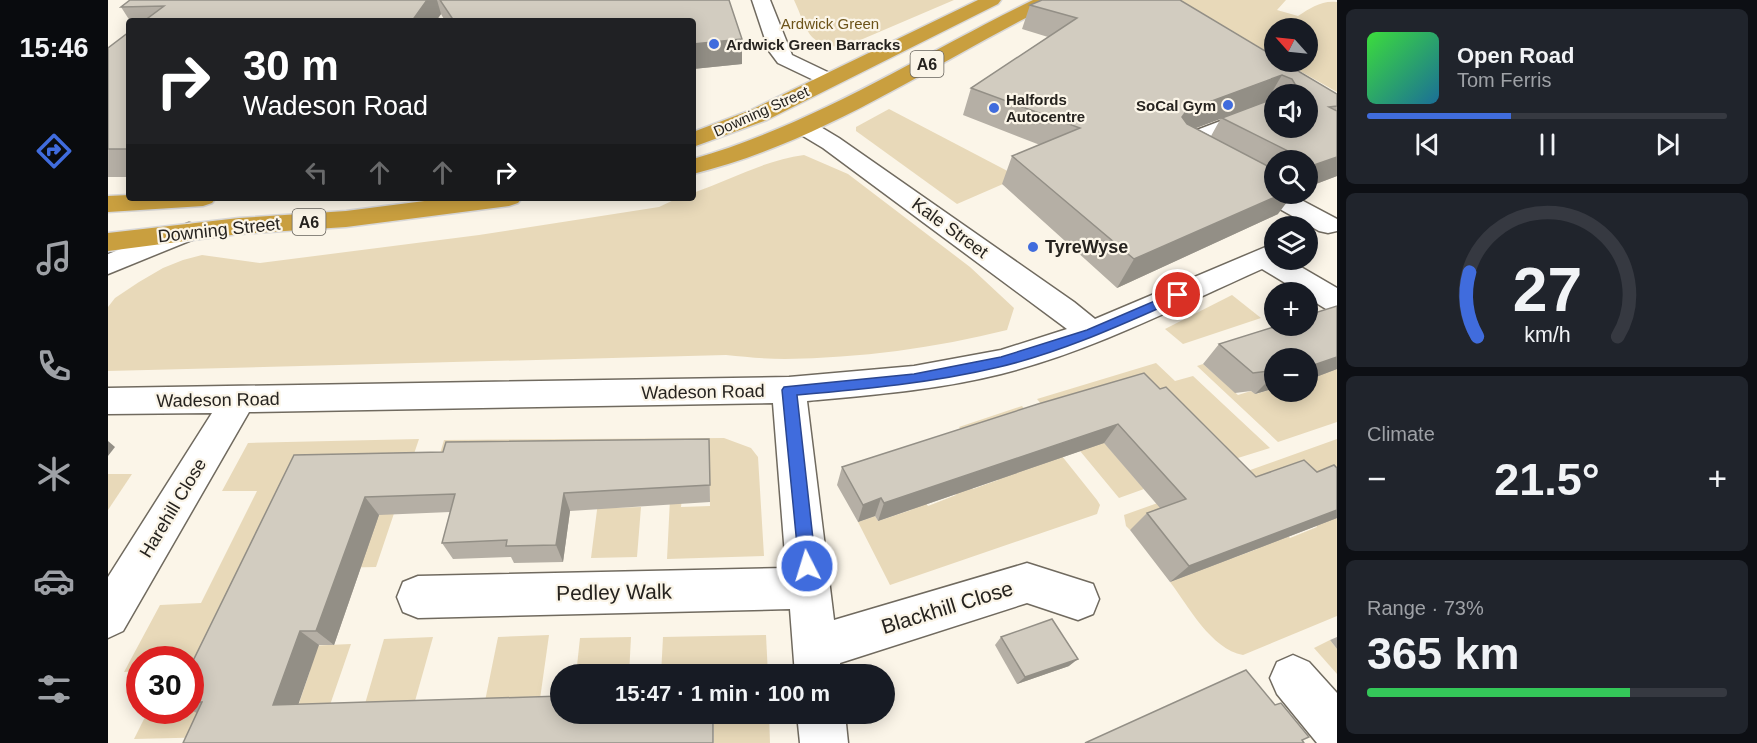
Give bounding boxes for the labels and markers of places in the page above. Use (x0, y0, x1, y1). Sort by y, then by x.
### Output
place label: Ardwick Green Barracks (726, 36, 900, 53)
marker: Ardwick Green Barracks (707, 37, 721, 51)
place label: Halfords Autocentre (1006, 91, 1085, 125)
place label: SoCal Gym (1136, 97, 1216, 114)
marker: SoCal Gym (1221, 98, 1235, 112)
marker: Halfords Autocentre (987, 101, 1001, 115)
place label: TyreWyse (1045, 237, 1128, 257)
marker: TyreWyse (1026, 240, 1040, 254)
pin (1152, 269, 1203, 320)

